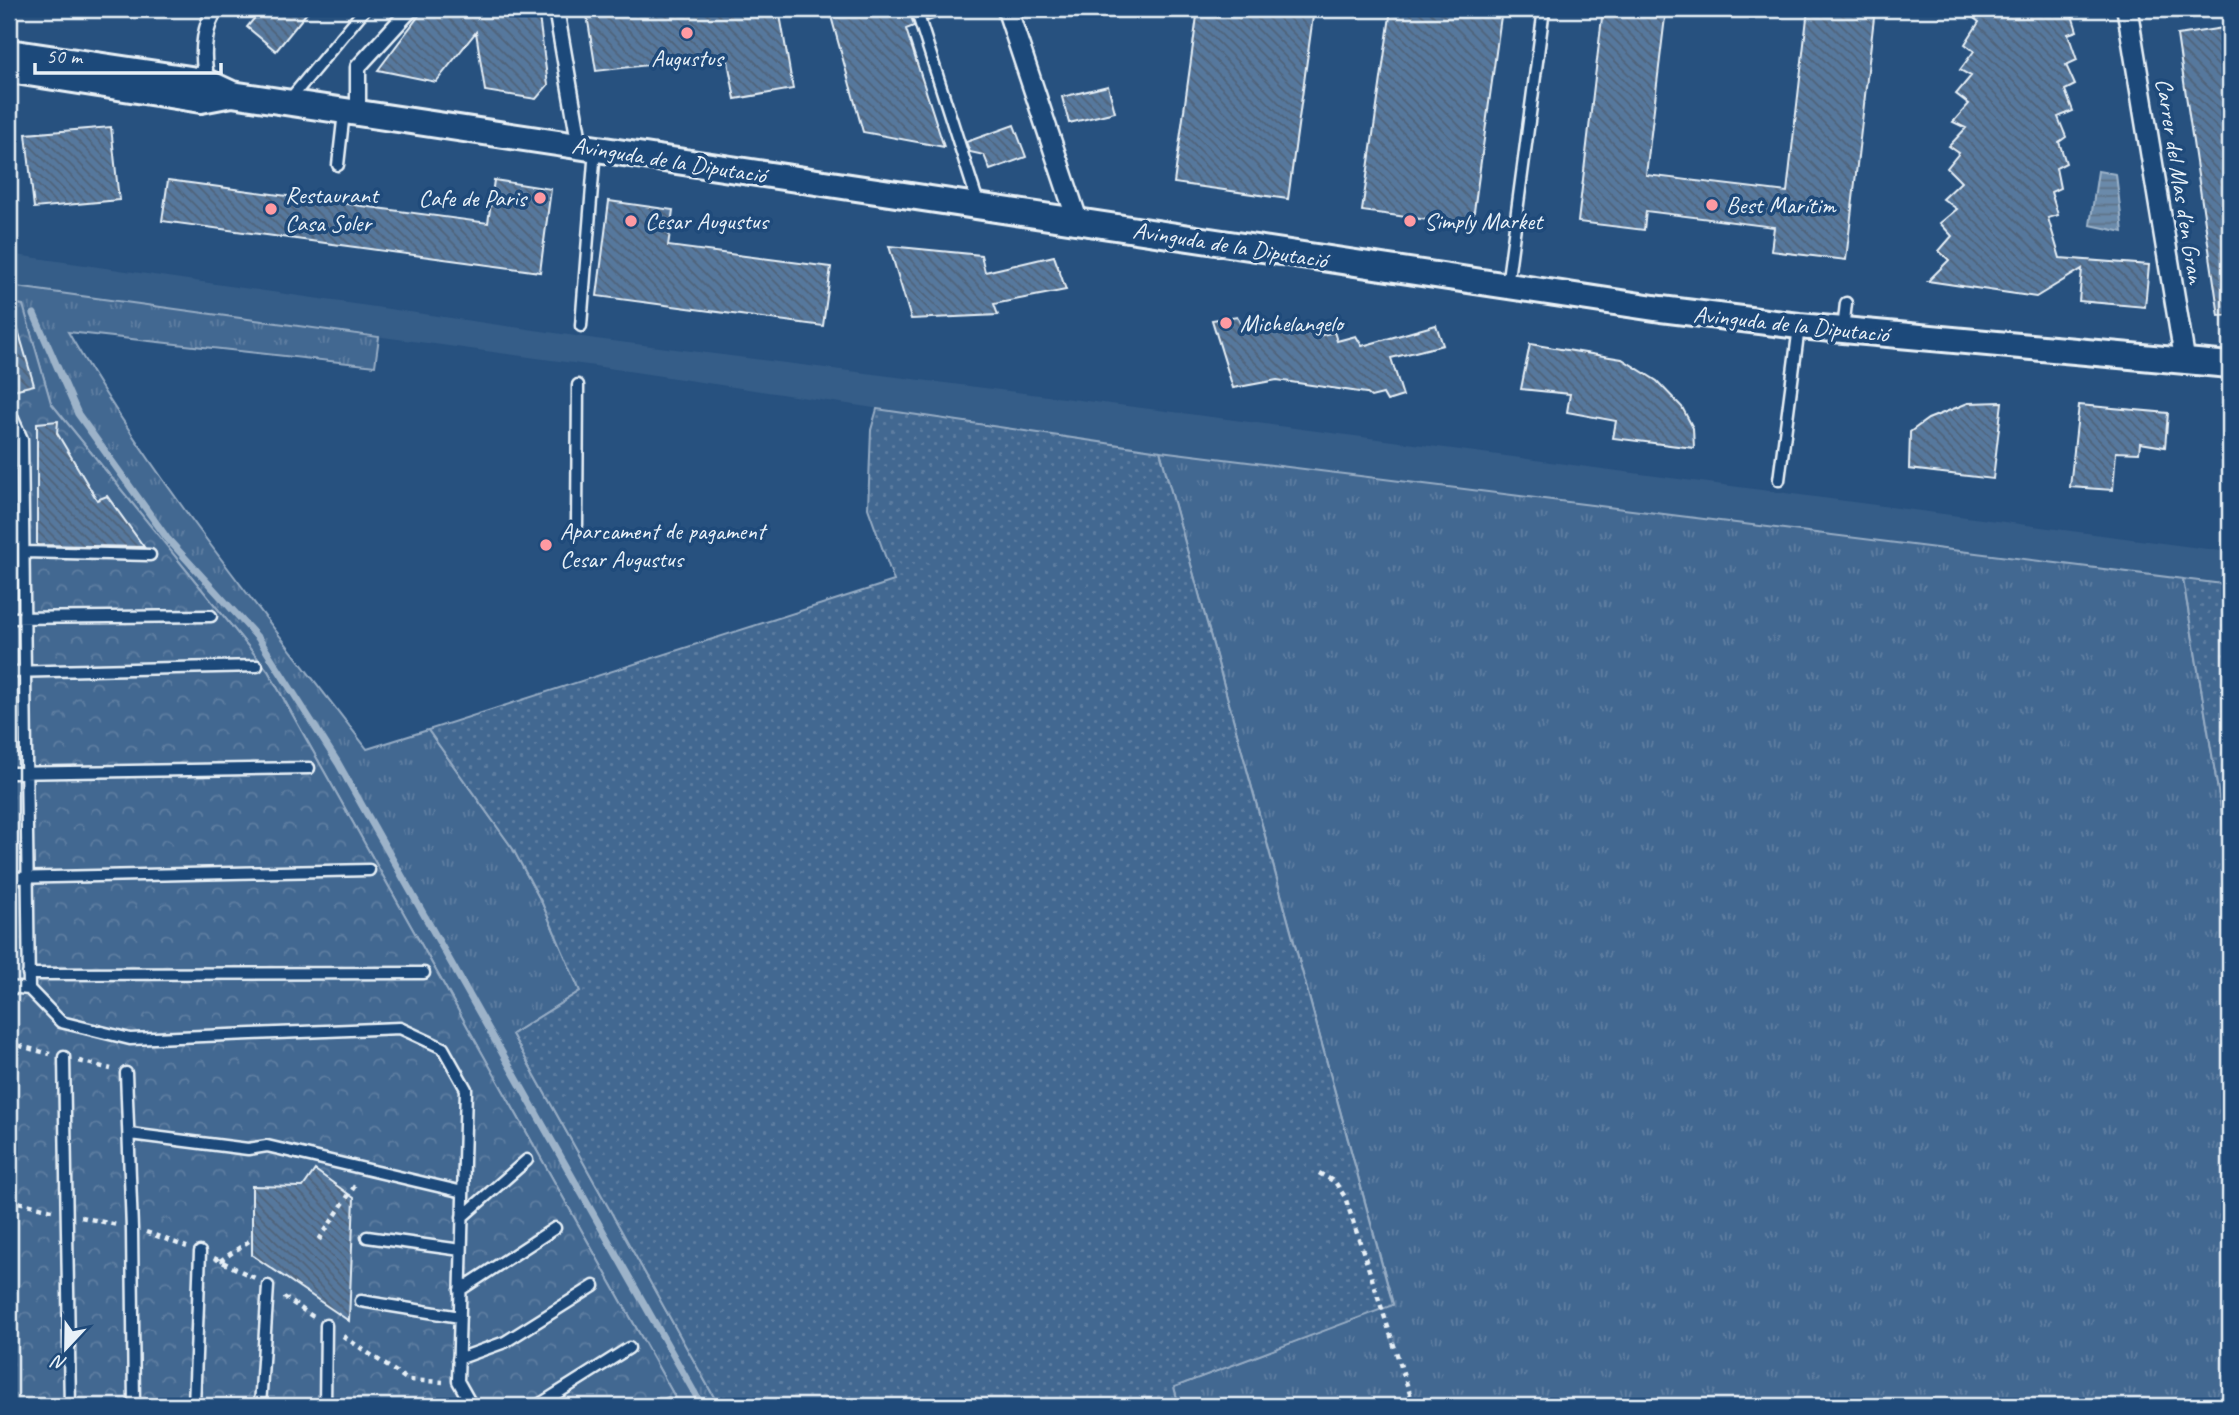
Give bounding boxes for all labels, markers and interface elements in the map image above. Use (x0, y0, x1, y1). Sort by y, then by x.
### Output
marker: Augustus (679, 25, 695, 41)
scale bar (35, 32, 220, 76)
text: 50 m (46, 43, 84, 69)
place label: Augustus (651, 43, 725, 73)
street label: Carrer del Mas d'en Gran (2149, 76, 2211, 287)
street label: Avinguda de la Diputació (570, 130, 772, 191)
place label: Restaurant Casa Soler (285, 180, 380, 238)
place label: Cafe de Paris (419, 183, 529, 213)
marker: Cafe de Paris (532, 190, 548, 206)
place label: Best Marítim (1726, 190, 1837, 220)
marker: Best Marítim (1704, 197, 1720, 213)
marker: Restaurant Casa Soler (263, 201, 279, 217)
place label: Cesar Augustus (645, 206, 770, 236)
place label: Simply Market (1424, 206, 1544, 236)
marker: Cesar Augustus (623, 213, 639, 229)
marker: Simply Market (1402, 213, 1418, 229)
street label: Avinguda de la Diputació (1131, 215, 1333, 276)
street label: Avinguda de la Diputació (1692, 299, 1894, 350)
place label: Michelangelo (1240, 308, 1345, 338)
marker: Michelangelo (1218, 315, 1234, 331)
place label: Aparcament de pagament Cesar Augustus (560, 516, 768, 574)
marker: Aparcament de pagament Cesar Augustus (538, 537, 554, 553)
north arrow (32, 1314, 102, 1384)
text: N (47, 1348, 70, 1376)

